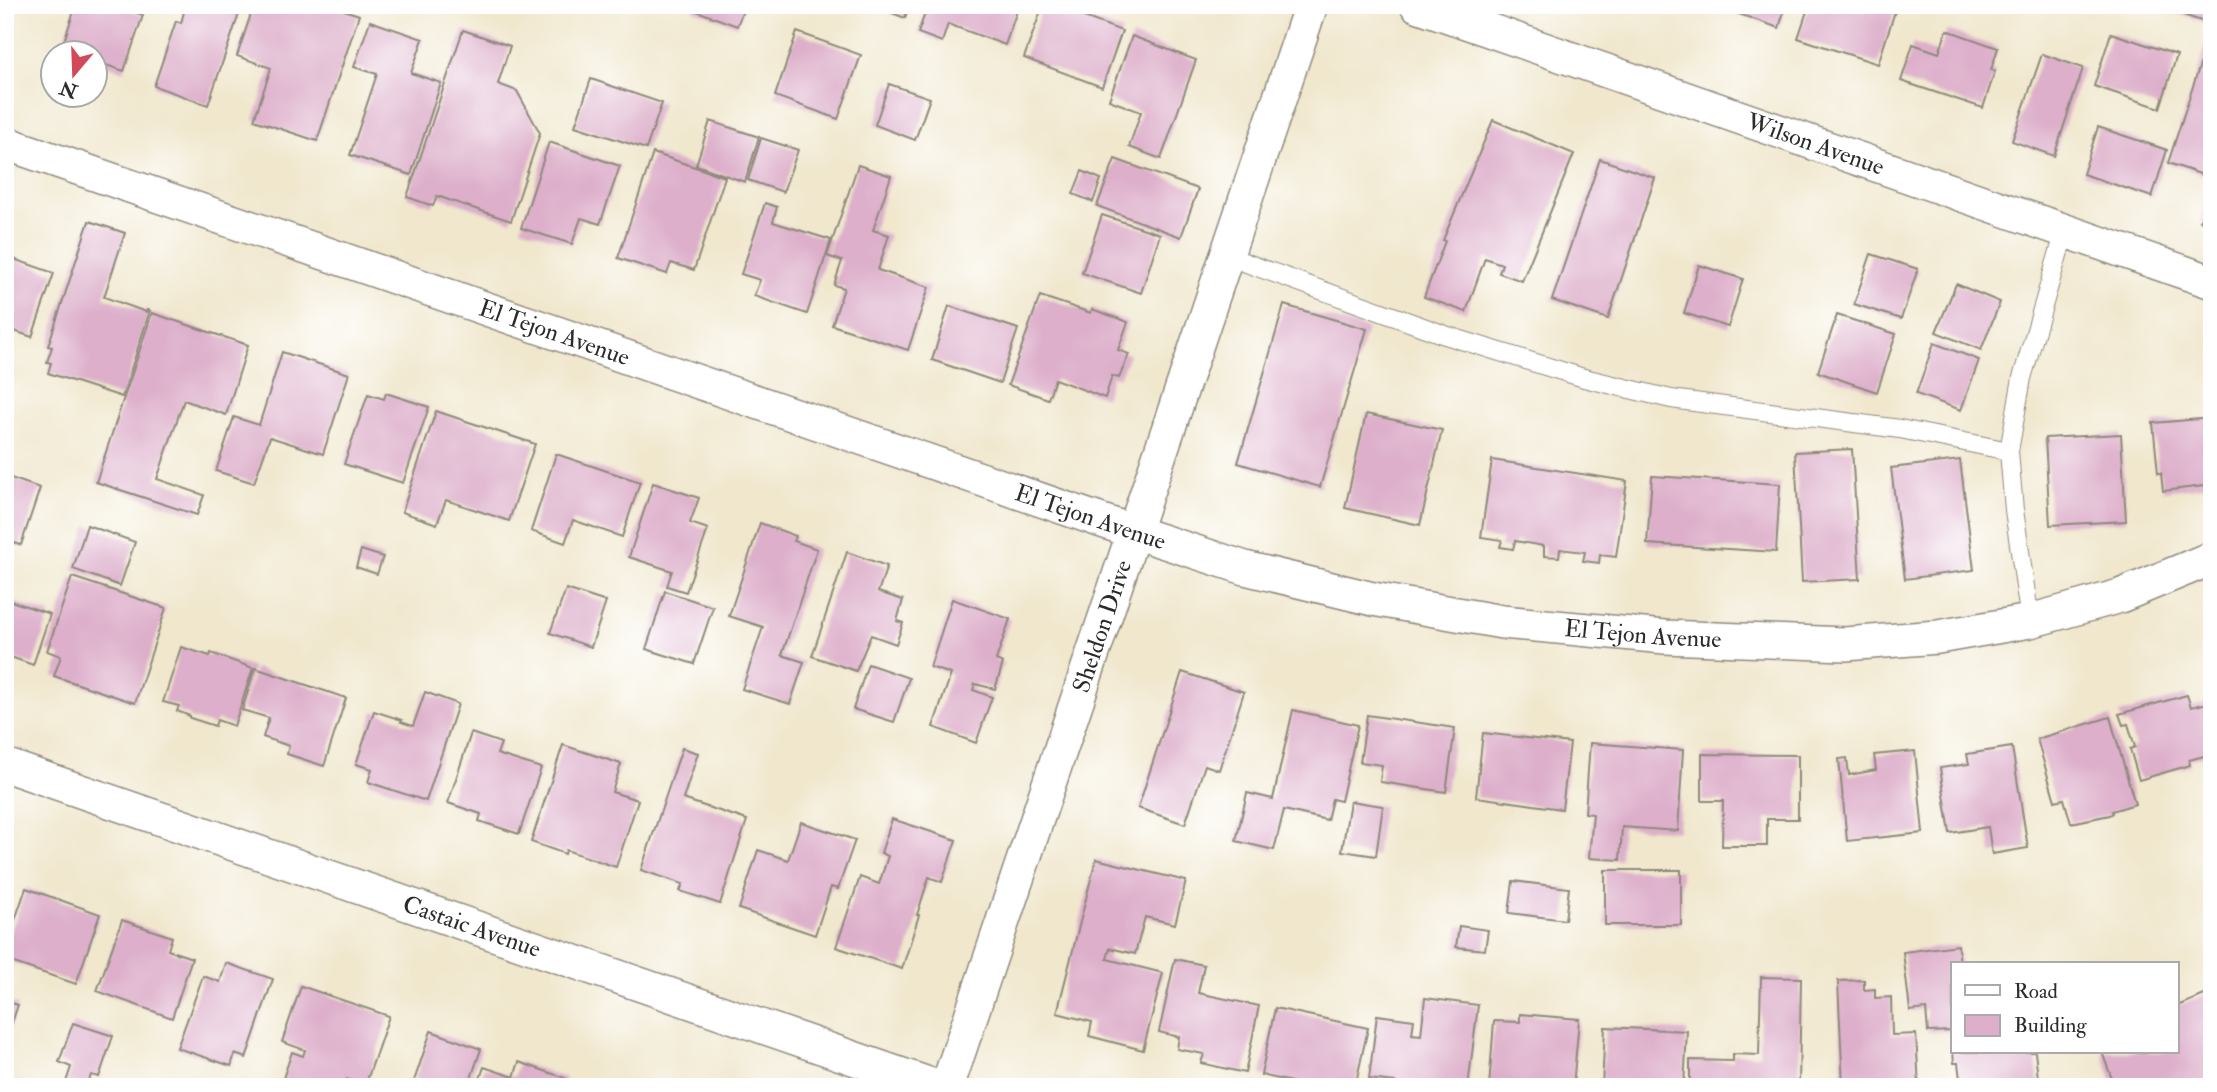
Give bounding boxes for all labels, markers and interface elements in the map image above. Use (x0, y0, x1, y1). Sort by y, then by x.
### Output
north arrow (38, 38, 108, 108)
text: N (56, 75, 82, 104)
street label: Wilson Avenue (1741, 106, 1888, 183)
street label: El Tejon Avenue (475, 292, 634, 373)
street label: El Tejon Avenue (1011, 477, 1170, 557)
street label: Sheldon Drive (1066, 556, 1139, 697)
street label: El Tejon Avenue (1563, 613, 1722, 655)
street label: Castaic Avenue (399, 889, 545, 965)
legend (1951, 962, 2178, 1054)
text: Road (2014, 978, 2059, 1005)
text: Building (2014, 1012, 2087, 1039)

